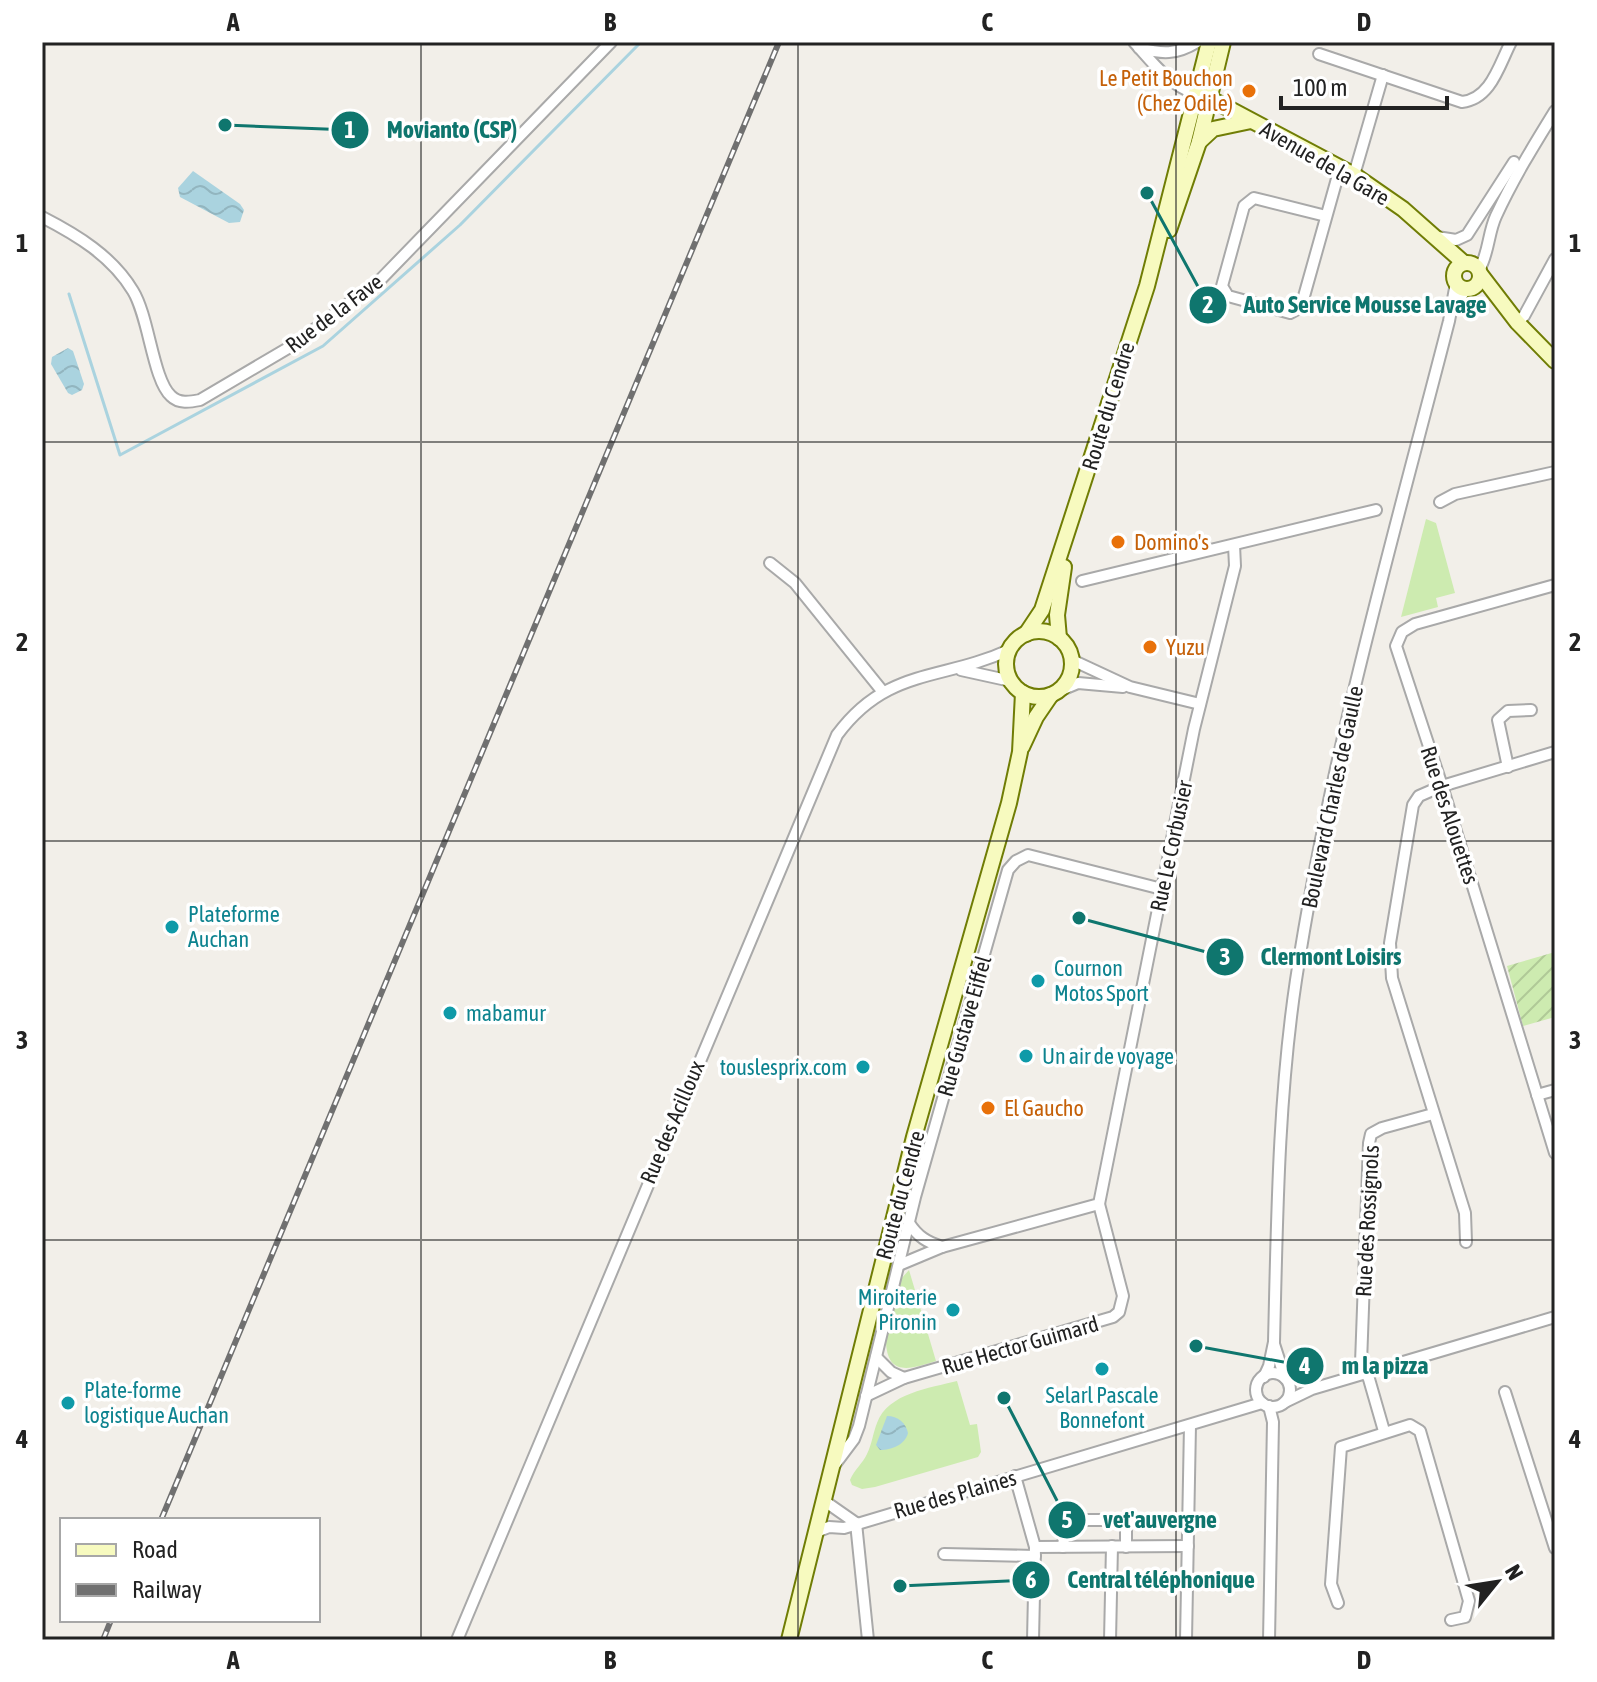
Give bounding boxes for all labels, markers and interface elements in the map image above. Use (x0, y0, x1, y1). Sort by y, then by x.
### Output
text: A (226, 7, 240, 37)
text: B (604, 7, 617, 37)
text: C (981, 7, 993, 37)
text: D (1357, 7, 1371, 37)
scale bar (1281, 60, 1447, 110)
place label: Le Petit Bouchon (Chez Odile) (1099, 65, 1233, 116)
text: 100 m (1293, 74, 1347, 101)
marker: Le Petit Bouchon (Chez Odile) (1240, 82, 1258, 100)
callout: Movianto (CSP) (330, 106, 533, 154)
text: 1 (344, 116, 356, 143)
text: Movianto (CSP) (387, 116, 517, 143)
street label: Avenue de la Gare (1256, 116, 1394, 210)
text: 1 (16, 228, 28, 258)
text: 1 (1569, 228, 1581, 258)
street label: Rue de la Fave (280, 268, 388, 358)
callout: Auto Service Mousse Lavage (1188, 281, 1503, 329)
text: 2 (1202, 291, 1214, 318)
text: Auto Service Mousse Lavage (1242, 291, 1487, 318)
street label: Route du Cendre (1076, 339, 1140, 473)
place label: Domino's (1134, 529, 1209, 555)
marker: Domino's (1109, 533, 1127, 551)
text: 2 (16, 627, 28, 657)
text: 2 (1569, 627, 1581, 657)
place label: Yuzu (1166, 634, 1205, 660)
marker: Yuzu (1141, 638, 1159, 656)
street label: Boulevard Charles de Gaulle (1296, 683, 1368, 911)
street label: Rue des Alouettes (1415, 743, 1485, 887)
street label: Rue Le Corbusier (1144, 778, 1198, 914)
place label: Plateforme Auchan (188, 901, 280, 952)
marker: Plateforme Auchan (163, 918, 181, 936)
callout: Clermont Loisirs (1205, 933, 1418, 981)
text: 3 (1219, 943, 1231, 970)
text: Clermont Loisirs (1261, 943, 1402, 970)
street label: Rue Gustave Eiffel (931, 952, 997, 1099)
place label: Cournon Motos Sport (1054, 955, 1149, 1006)
marker: Cournon Motos Sport (1029, 972, 1047, 990)
place label: mabamur (466, 1000, 546, 1026)
marker: mabamur (441, 1004, 459, 1022)
text: 3 (16, 1025, 28, 1055)
text: 3 (1569, 1025, 1581, 1055)
place label: Un air de voyage (1042, 1043, 1174, 1069)
marker: Un air de voyage (1017, 1047, 1035, 1065)
place label: touslesprix.com (720, 1054, 847, 1080)
street label: Rue des Acilloux (634, 1056, 710, 1187)
marker: touslesprix.com (854, 1058, 872, 1076)
place label: El Gaucho (1004, 1095, 1084, 1121)
marker: El Gaucho (979, 1099, 997, 1117)
street label: Route du Cendre (870, 1128, 930, 1262)
street label: Rue des Rossignols (1350, 1144, 1384, 1297)
place label: Miroiterie Pironin (858, 1284, 937, 1335)
marker: Miroiterie Pironin (944, 1301, 962, 1319)
street label: Rue Hector Guimard (939, 1310, 1101, 1380)
callout: m la pizza (1285, 1342, 1444, 1390)
text: 4 (1298, 1352, 1311, 1379)
text: m la pizza (1342, 1352, 1428, 1379)
marker: Selarl Pascale Bonnefont (1093, 1360, 1111, 1378)
place label: Plate-forme logistique Auchan (84, 1377, 229, 1428)
place label: Selarl Pascale Bonnefont (1046, 1382, 1158, 1433)
marker: Plate-forme logistique Auchan (59, 1394, 77, 1412)
text: 4 (15, 1424, 28, 1454)
text: 4 (1568, 1424, 1581, 1454)
street label: Rue des Plaines (891, 1464, 1019, 1524)
callout: vet'auvergne (1047, 1496, 1233, 1544)
text: 5 (1061, 1506, 1073, 1533)
text: vet'auvergne (1103, 1506, 1217, 1533)
legend (60, 1518, 320, 1622)
text: Road (132, 1536, 178, 1563)
north arrow (1457, 1542, 1537, 1622)
callout: Central téléphonique (1011, 1556, 1271, 1604)
text: N (1500, 1560, 1529, 1584)
text: 6 (1025, 1566, 1037, 1593)
text: Central téléphonique (1067, 1566, 1255, 1593)
text: Railway (132, 1576, 202, 1603)
text: A (226, 1645, 240, 1675)
text: B (604, 1645, 617, 1675)
text: C (981, 1645, 993, 1675)
text: D (1357, 1645, 1371, 1675)

